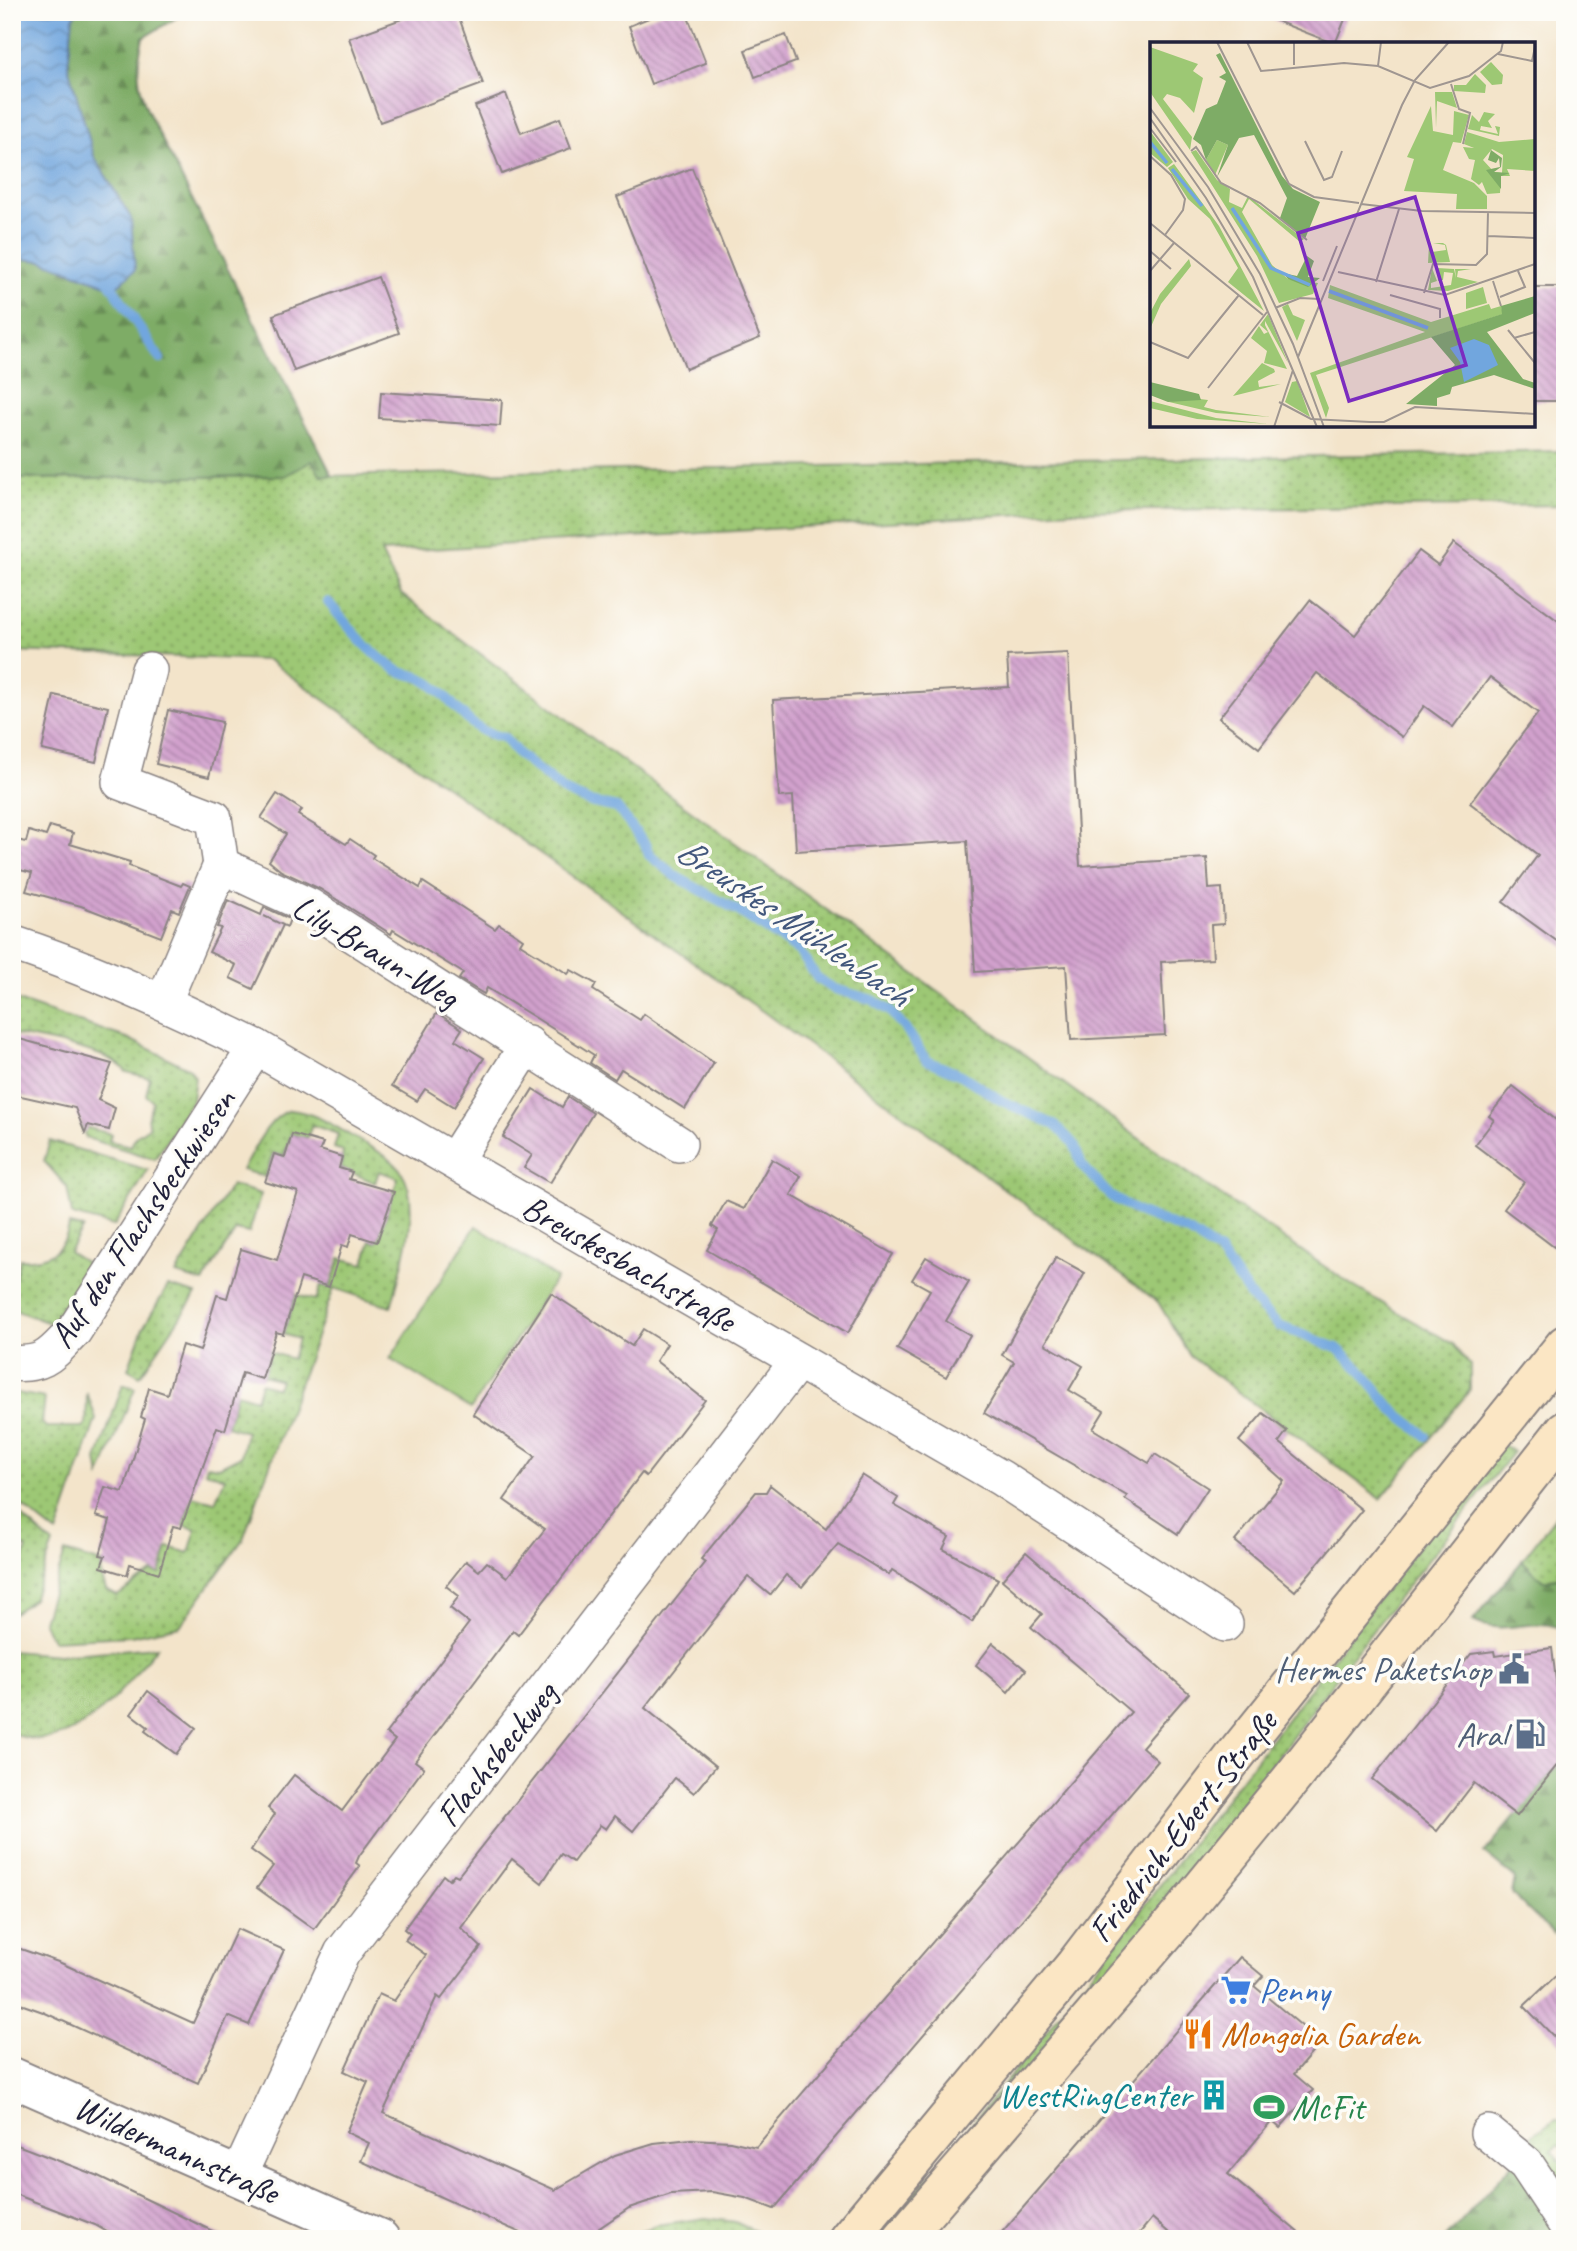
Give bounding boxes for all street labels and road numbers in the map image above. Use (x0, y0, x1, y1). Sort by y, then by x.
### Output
street label: Lily-Braun-Weg (284, 884, 469, 1020)
street label: Auf den Flachsbeckwiesen (39, 1079, 246, 1356)
street label: Breuskesbachstraße (514, 1184, 746, 1344)
street label: Flachsbeckweg (426, 1671, 569, 1836)
street label: Friedrich-Ebert-Straße (1078, 1699, 1289, 1951)
street label: Wildermannstraße (68, 2084, 288, 2216)

